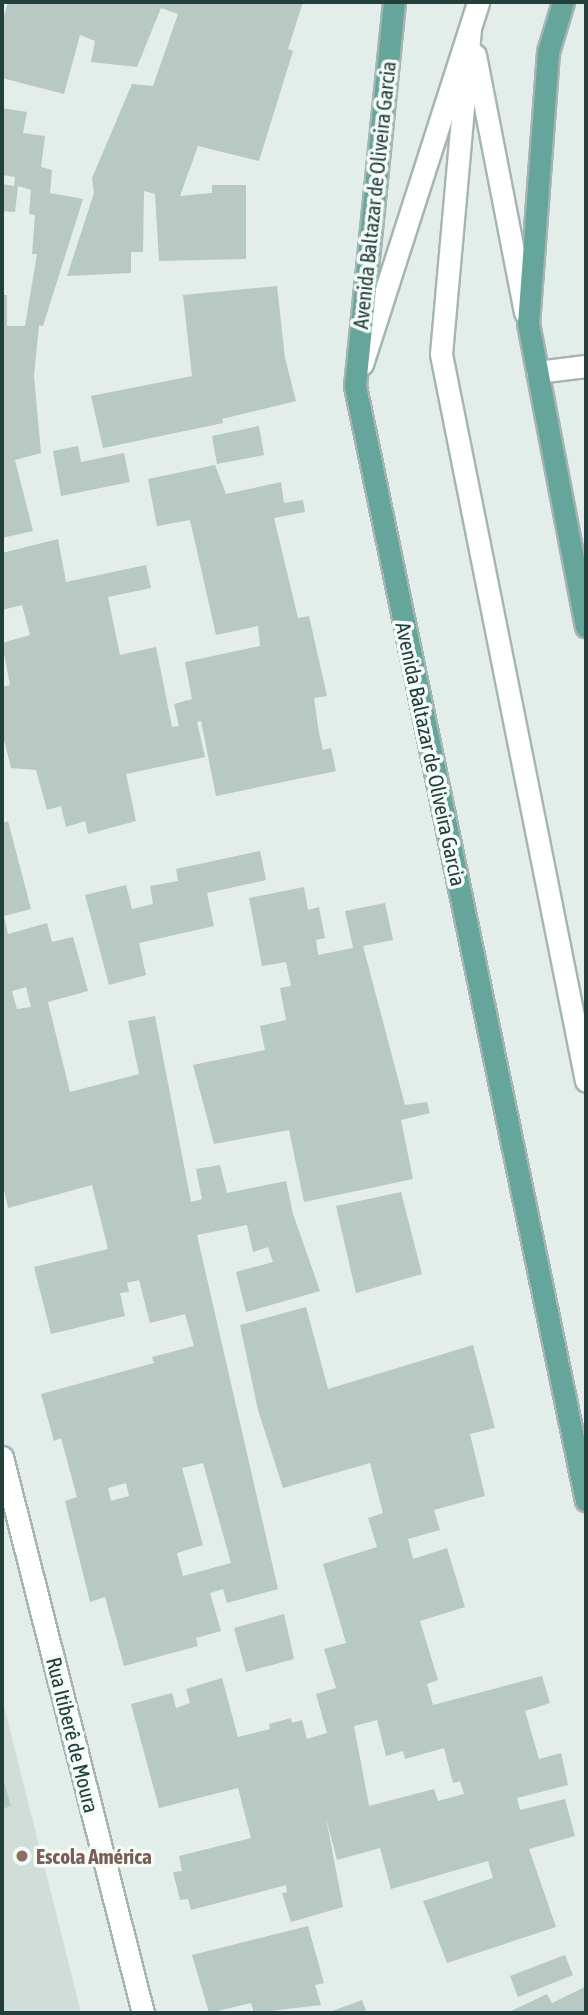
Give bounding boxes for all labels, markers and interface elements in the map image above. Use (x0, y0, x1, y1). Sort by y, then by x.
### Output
street label: Avenida Baltazar de Oliveira Garcia (347, 60, 401, 330)
street label: Avenida Baltazar de Oliveira Garcia (391, 620, 471, 888)
street label: Rua Itiberê de Moura (41, 1655, 105, 1815)
place label: Escola América (36, 1843, 152, 1869)
marker: Escola América (14, 1848, 30, 1864)

